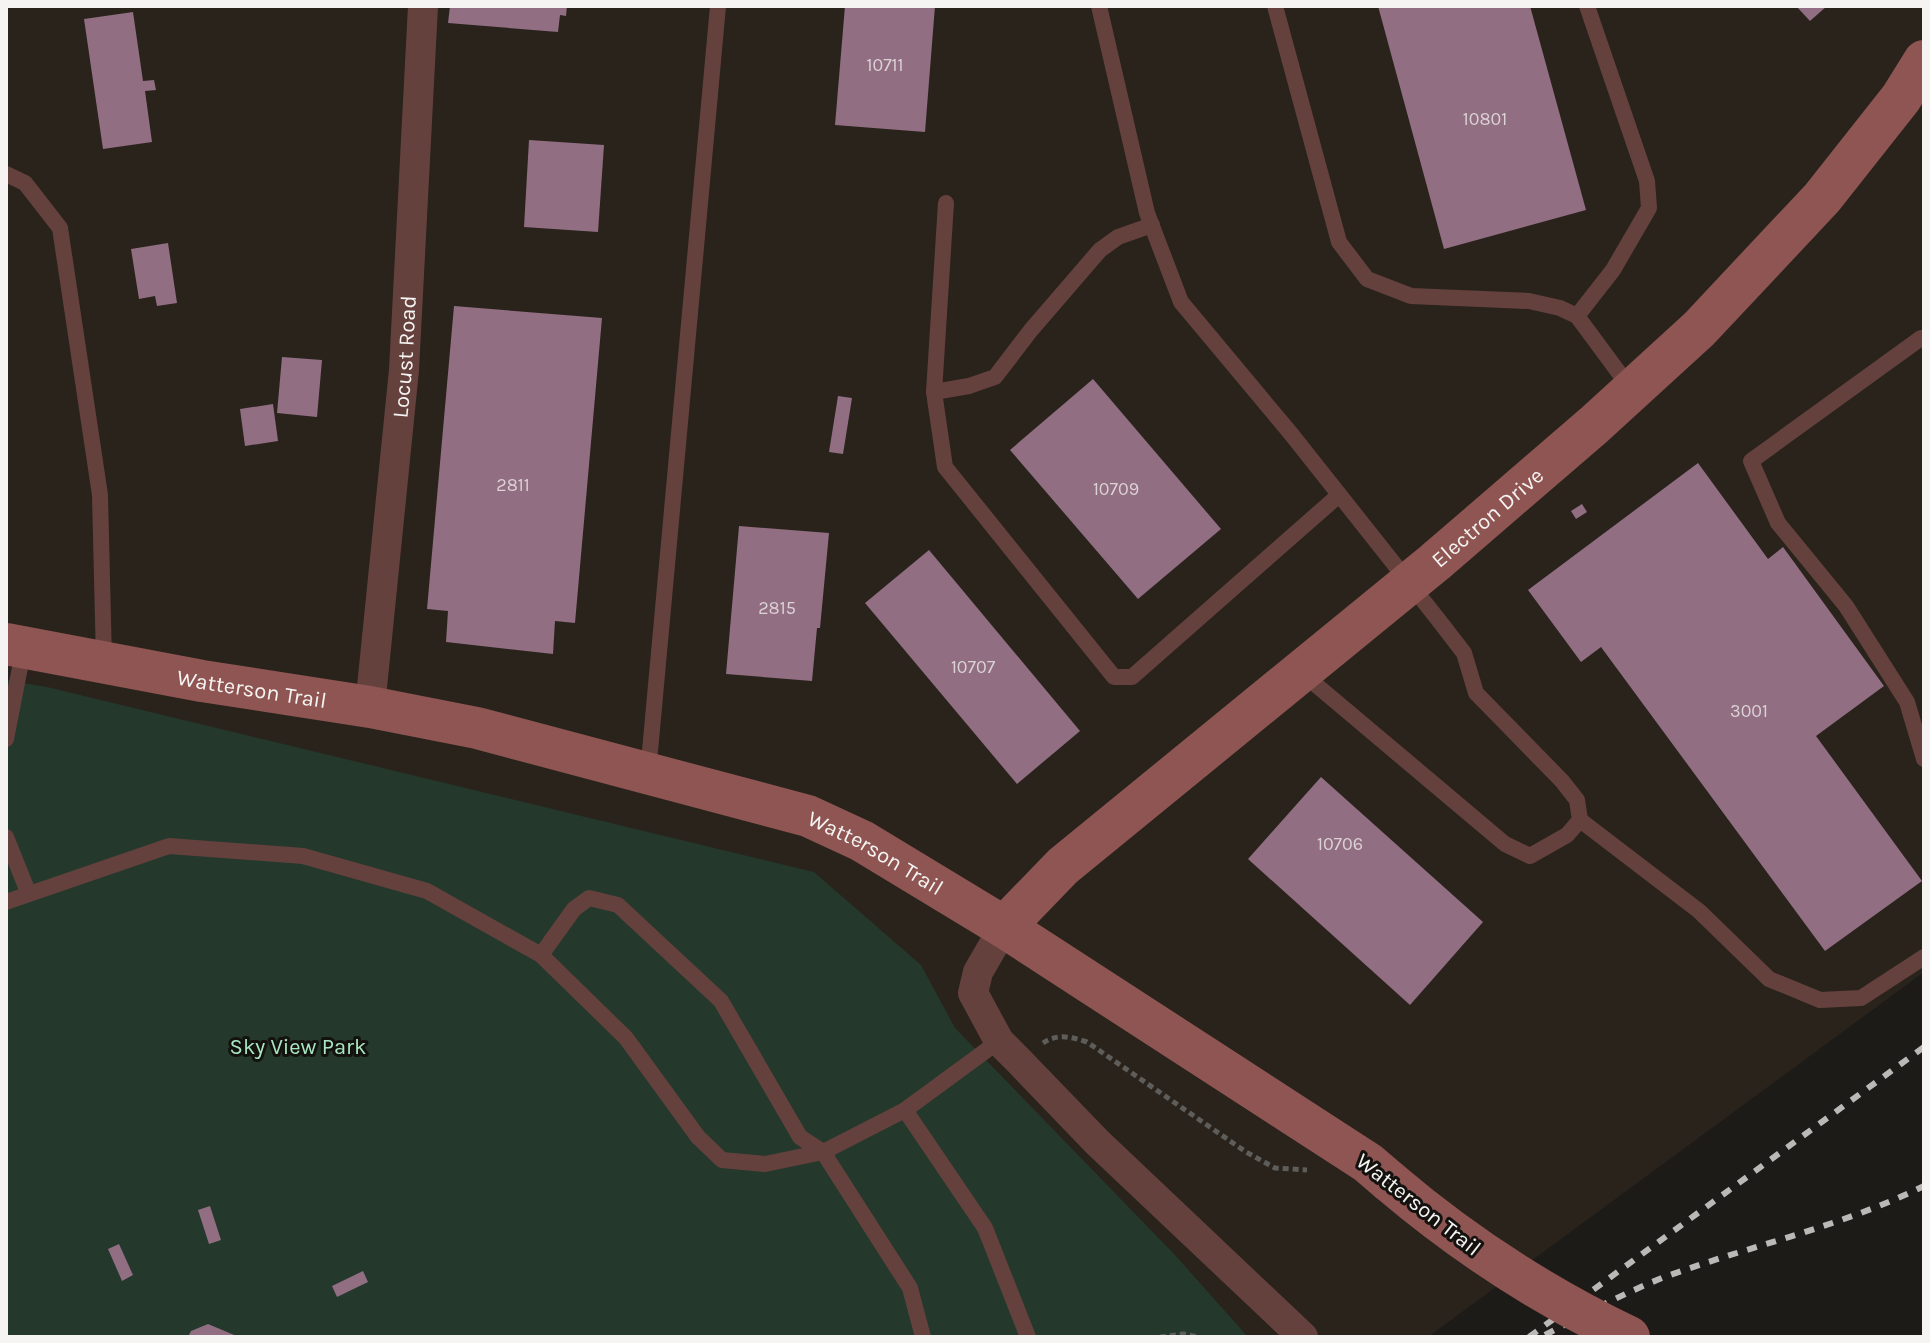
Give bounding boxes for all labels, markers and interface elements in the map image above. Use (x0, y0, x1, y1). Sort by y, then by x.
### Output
house number: 10711 (867, 54, 903, 76)
house number: 10801 (1463, 108, 1507, 130)
street label: Locust Road (387, 295, 422, 419)
street label: Electron Drive (1426, 463, 1549, 573)
house number: 2811 (496, 474, 530, 496)
house number: 10709 (1093, 478, 1139, 500)
house number: 2815 (758, 597, 796, 619)
house number: 10707 (951, 656, 996, 678)
street label: Watterson Trail (175, 665, 329, 714)
house number: 3001 (1730, 700, 1768, 722)
street label: Watterson Trail (803, 806, 948, 901)
house number: 10706 (1317, 833, 1363, 855)
park label: Sky View Park (230, 1034, 366, 1060)
street label: Watterson Trail (1351, 1148, 1486, 1262)

